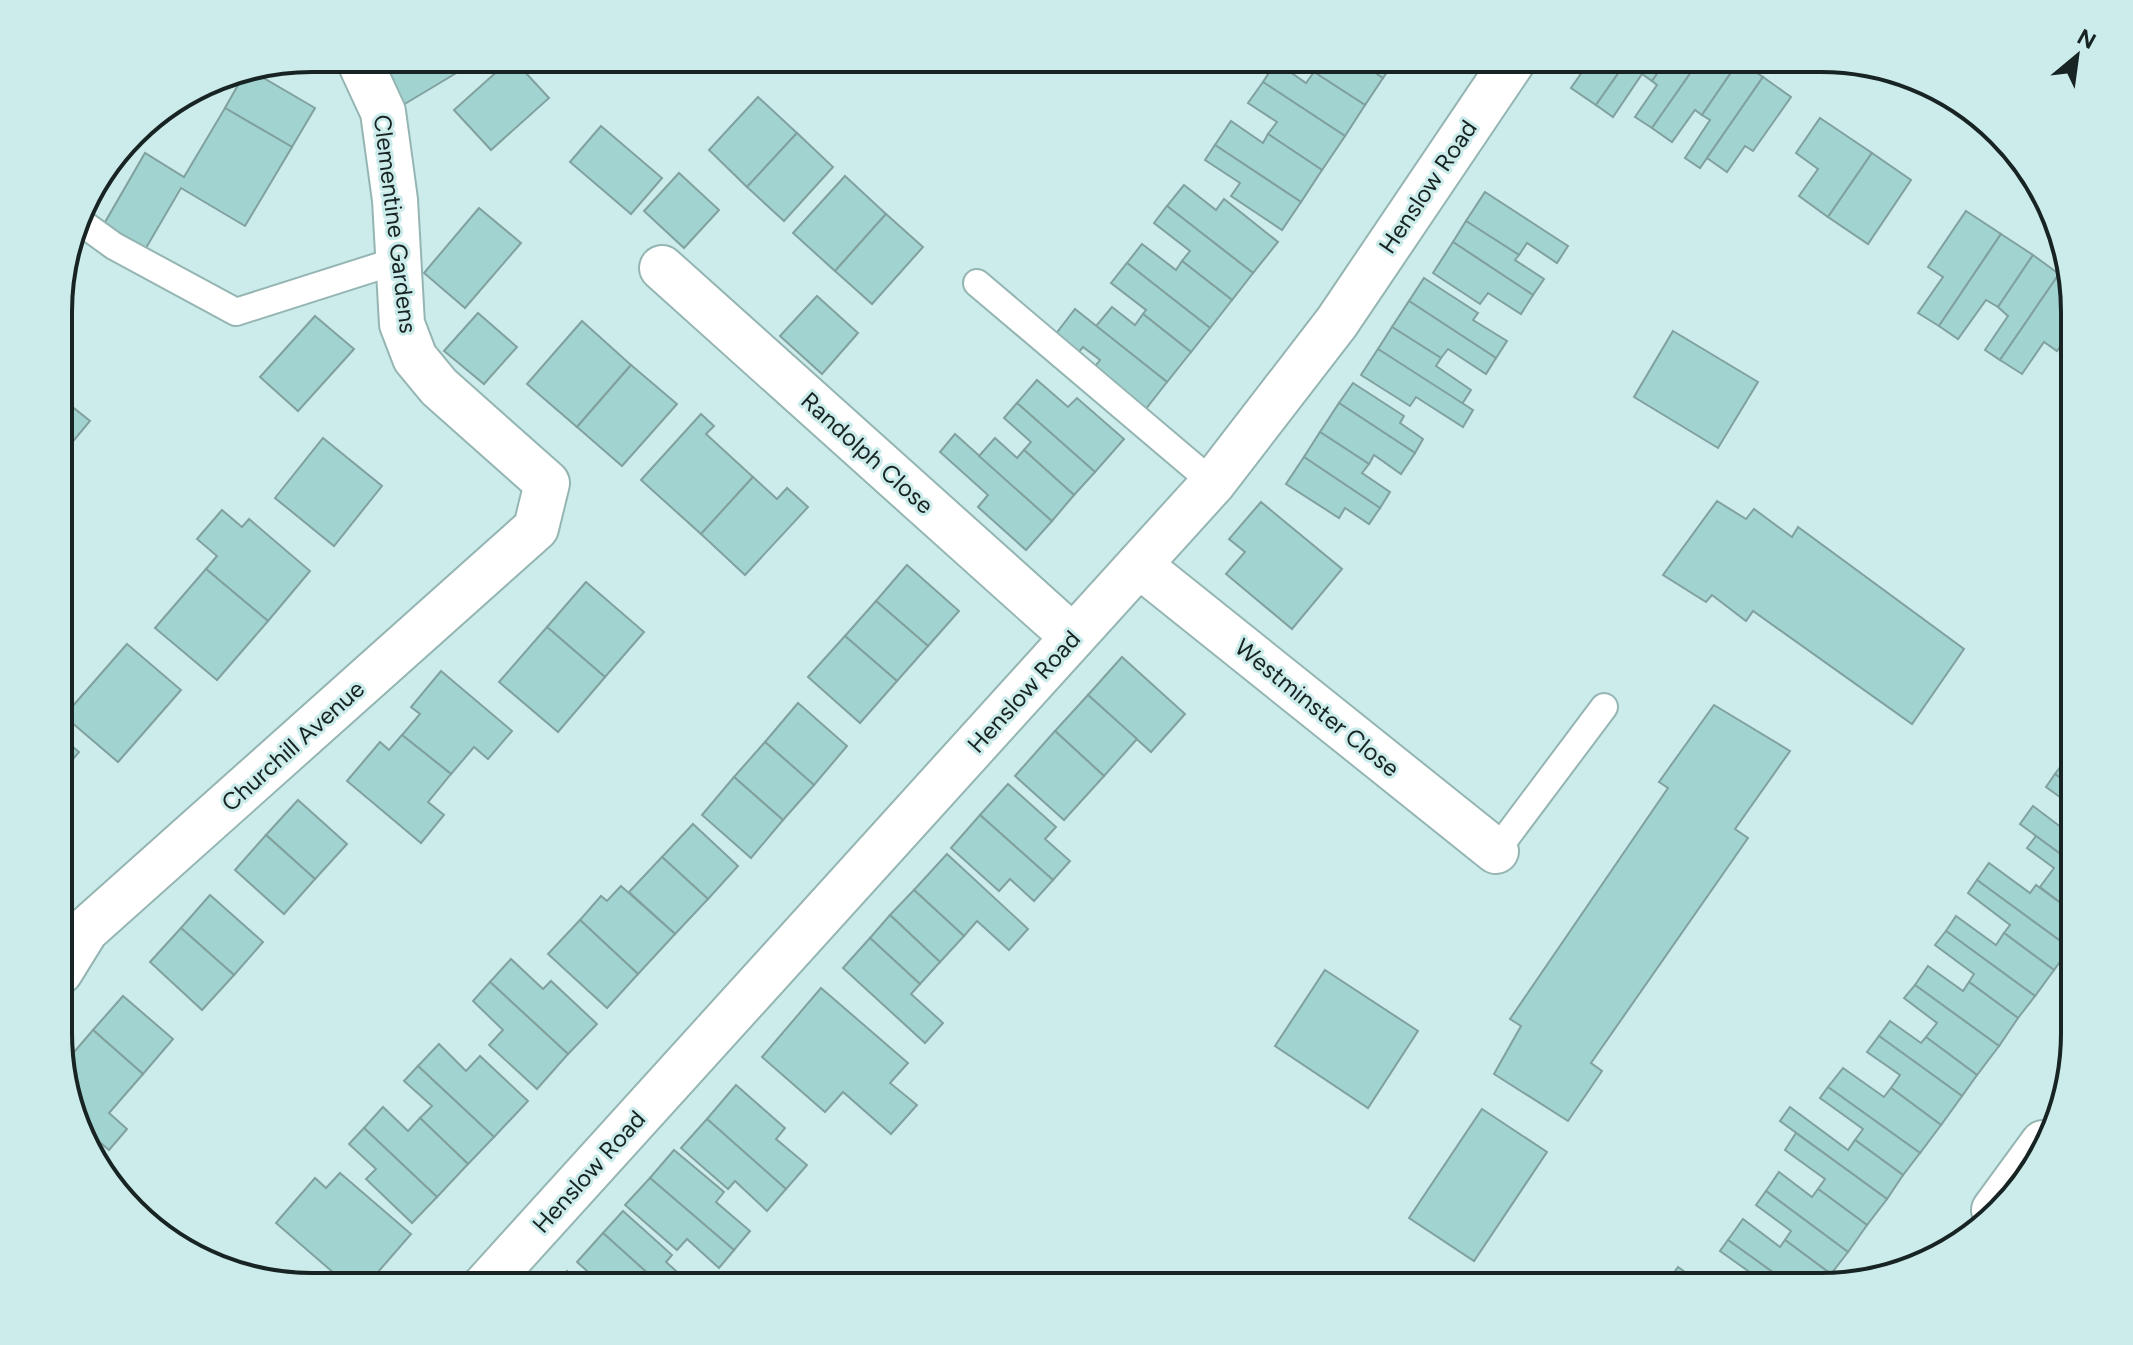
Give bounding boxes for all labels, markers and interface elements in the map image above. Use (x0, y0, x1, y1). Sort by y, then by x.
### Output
north arrow (2037, 16, 2117, 96)
text: N (2072, 23, 2100, 55)
street label: Clementine Gardens (368, 113, 423, 335)
street label: Henslow Road (1372, 115, 1483, 259)
street label: Randolph Close (795, 386, 940, 520)
street label: Henslow Road (961, 625, 1086, 759)
street label: Westminster Close (1229, 632, 1405, 783)
street label: Churchill Avenue (215, 674, 370, 817)
street label: Henslow Road (526, 1105, 651, 1239)

